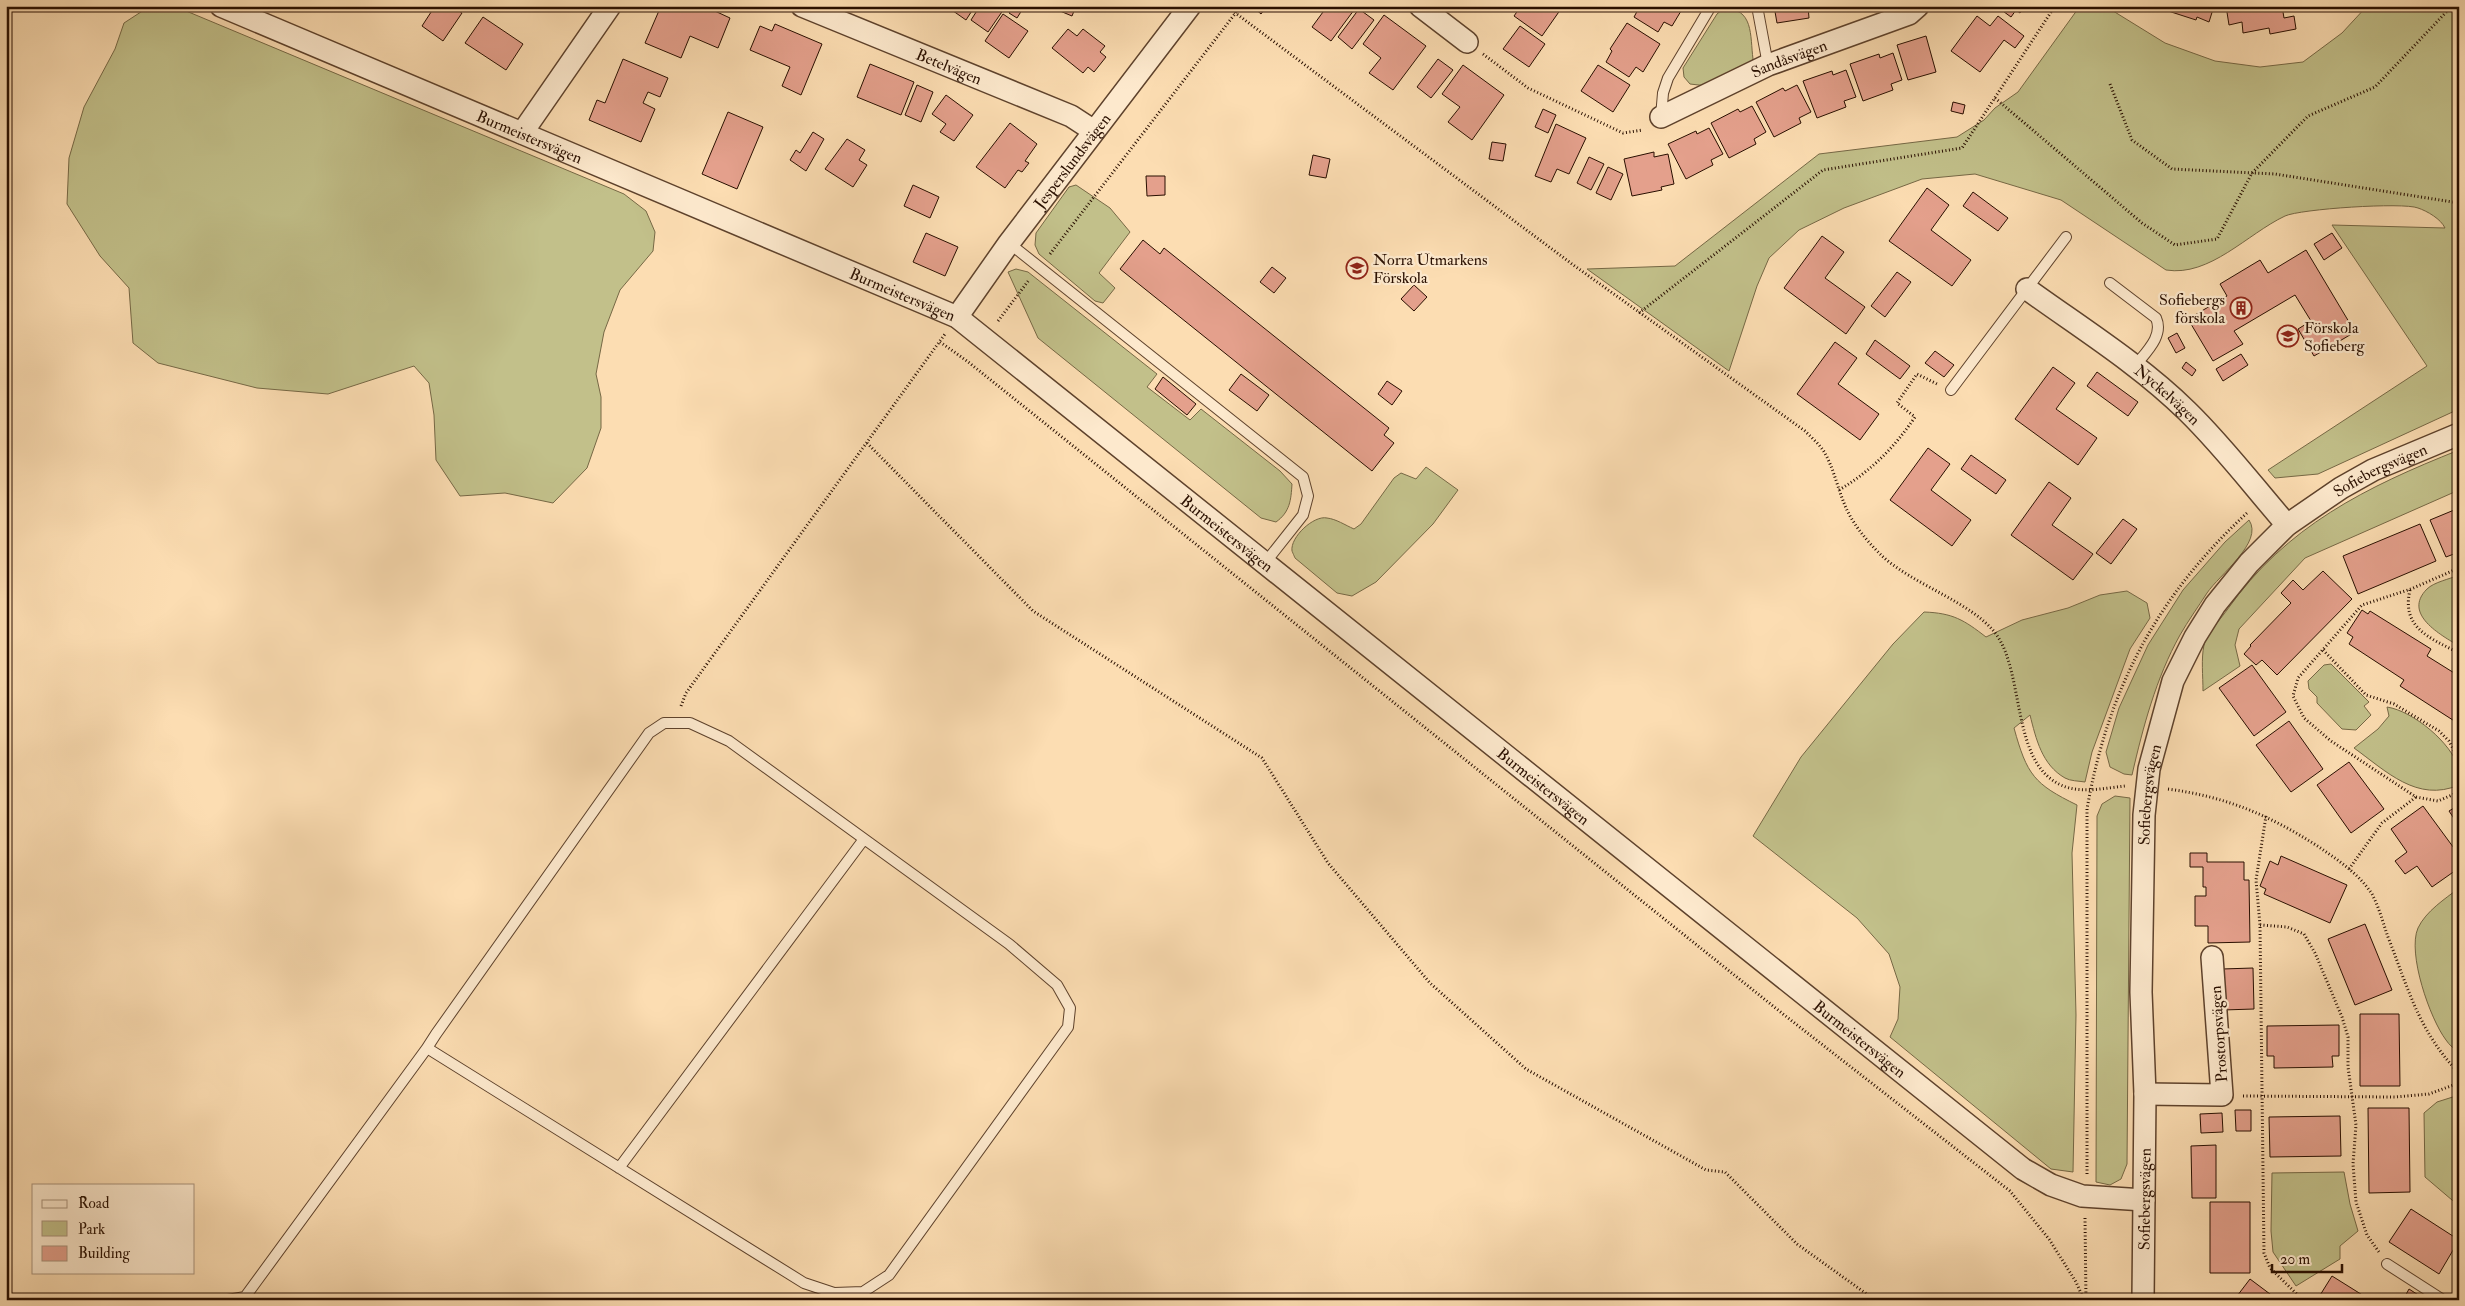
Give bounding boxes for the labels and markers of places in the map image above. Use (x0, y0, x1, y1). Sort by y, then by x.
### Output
place label: Norra Utmarkens Förskola (1373, 250, 1488, 288)
school or university icon: Norra Utmarkens Förskola (1345, 256, 1369, 280)
place label: Sofiebergs förskola (2159, 290, 2225, 328)
building icon: Sofiebergs förskola (2229, 296, 2253, 320)
place label: Förskola Sofieberg (2304, 318, 2366, 356)
school or university icon: Förskola Sofieberg (2276, 324, 2300, 348)

